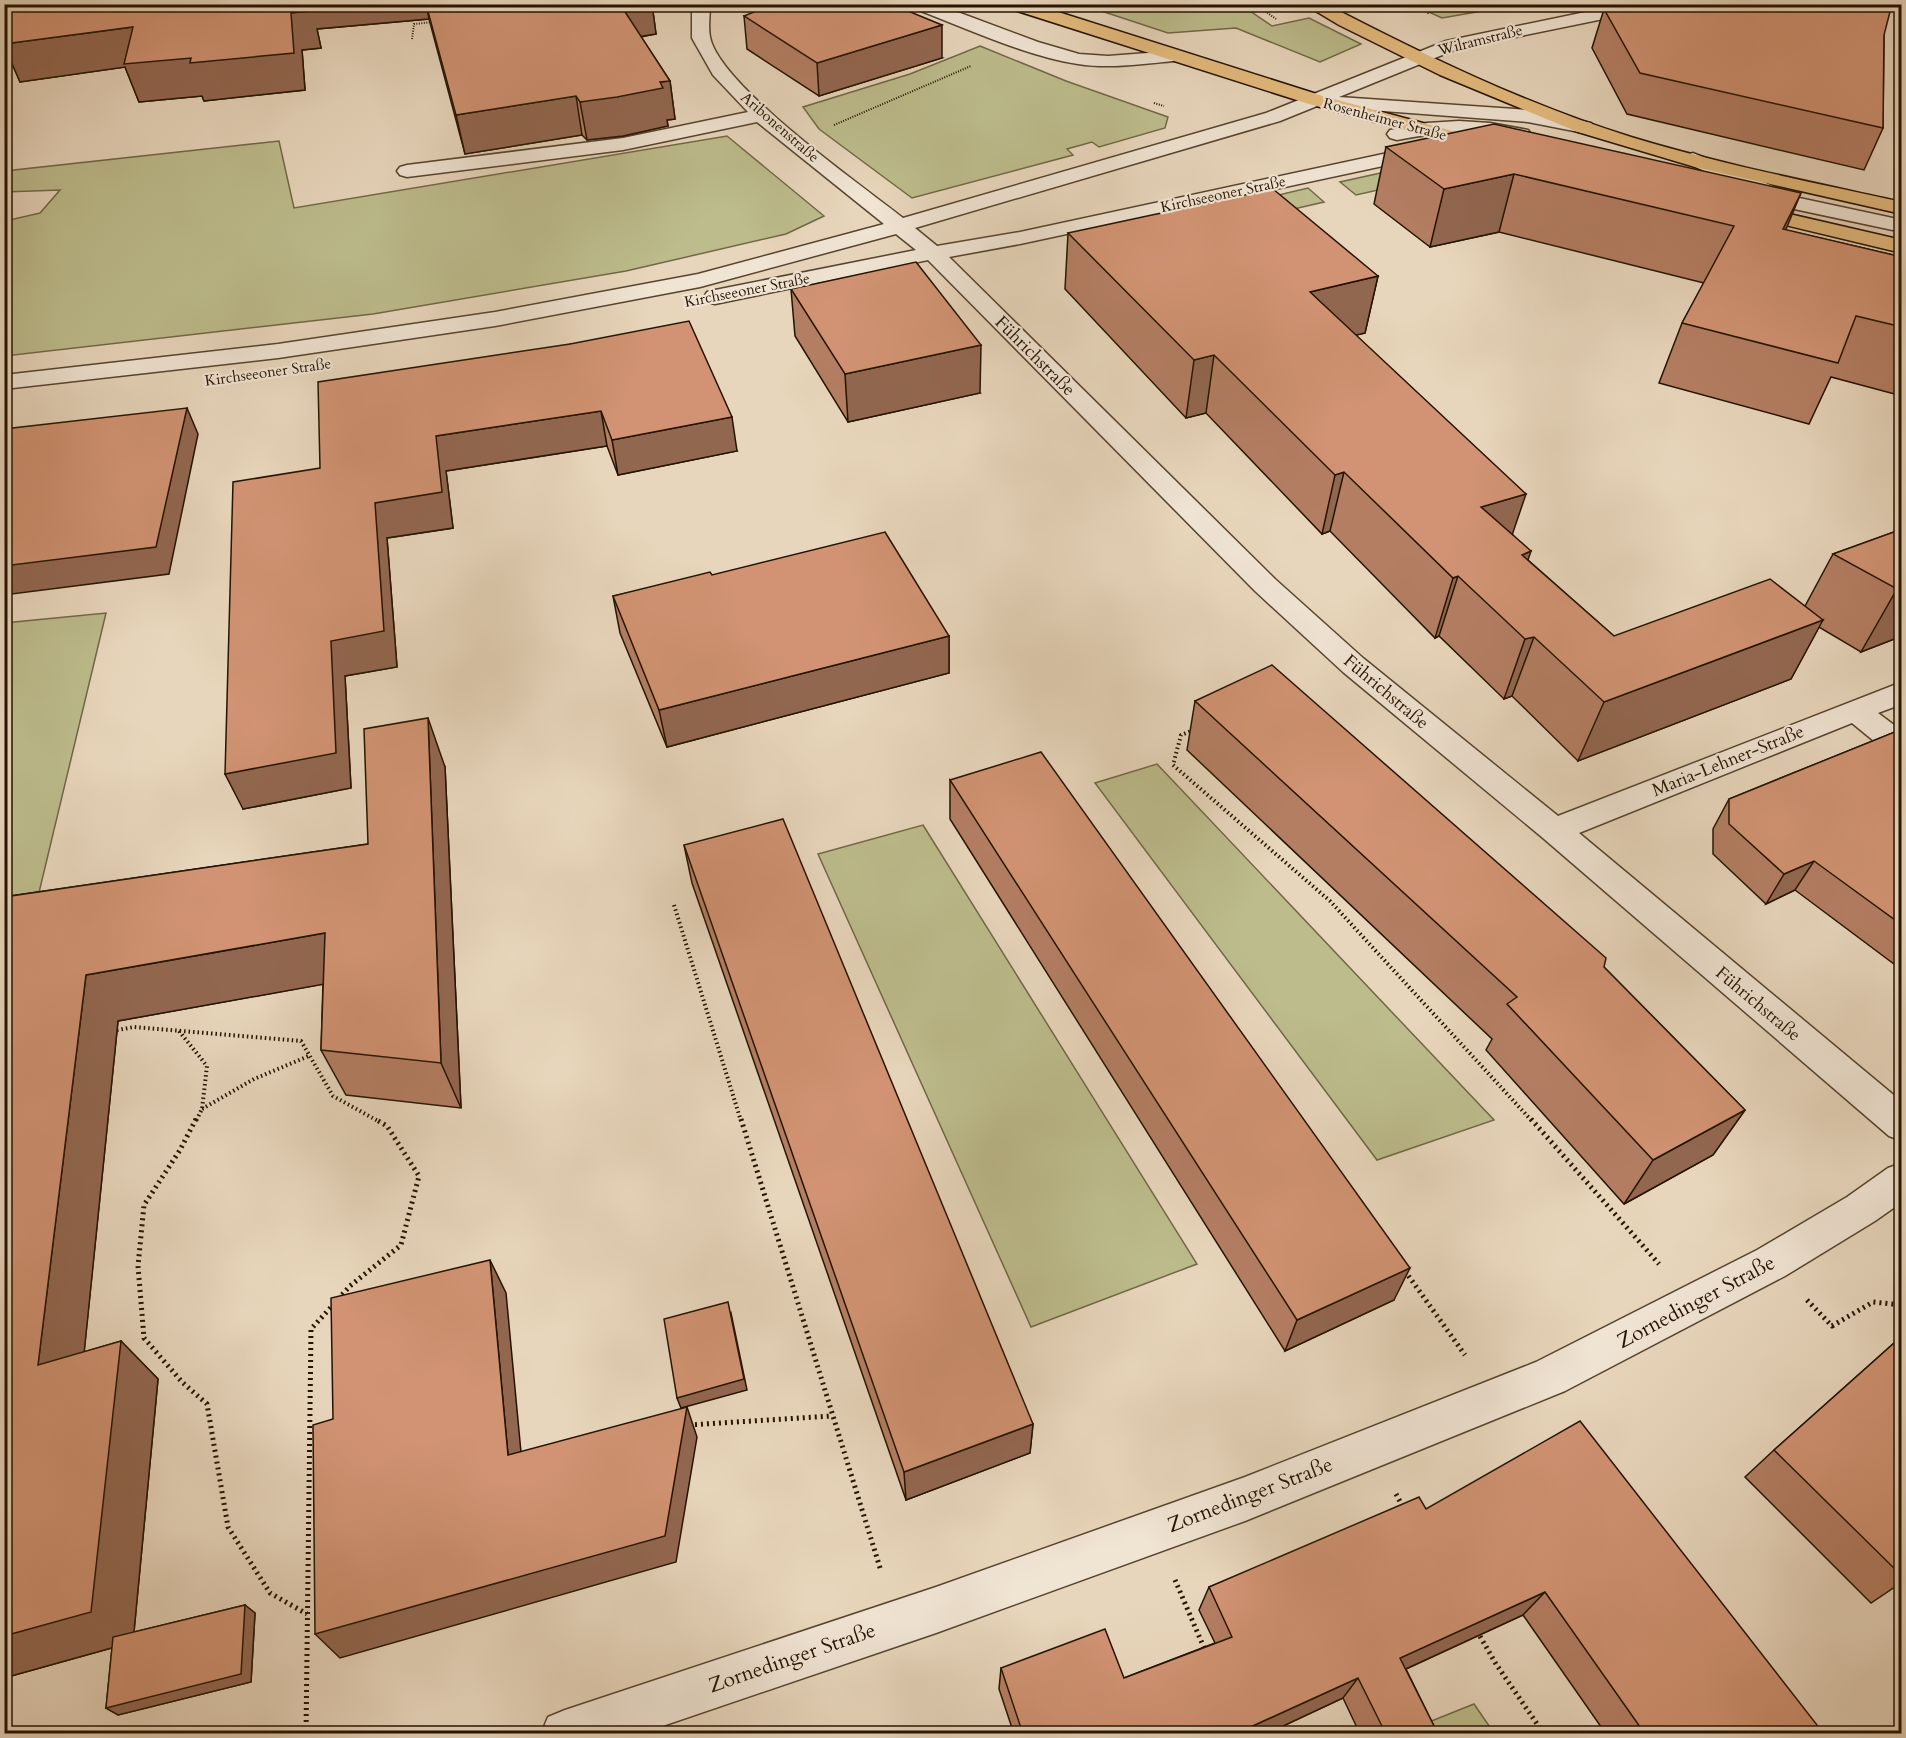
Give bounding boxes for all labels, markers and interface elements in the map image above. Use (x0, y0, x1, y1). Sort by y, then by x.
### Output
street label: Wilramstraße (1435, 20, 1525, 60)
street label: Aribonenstraße (737, 87, 824, 167)
street label: Rosenheimer Straße (1321, 93, 1449, 145)
street label: Kirchseeoner Straße (1159, 171, 1288, 217)
street label: Kirchseeoner Straße (683, 268, 812, 312)
street label: Führichstraße (989, 310, 1081, 402)
street label: Kirchseeoner Straße (203, 353, 333, 391)
street label: Führichstraße (1338, 649, 1434, 735)
street label: Maria-Lehner-Straße (1648, 719, 1808, 803)
street label: Führichstraße (1710, 961, 1806, 1047)
street label: Zornedinger Straße (1612, 1248, 1780, 1356)
street label: Zornedinger Straße (1163, 1450, 1337, 1540)
street label: Zornedinger Straße (705, 1616, 879, 1700)

